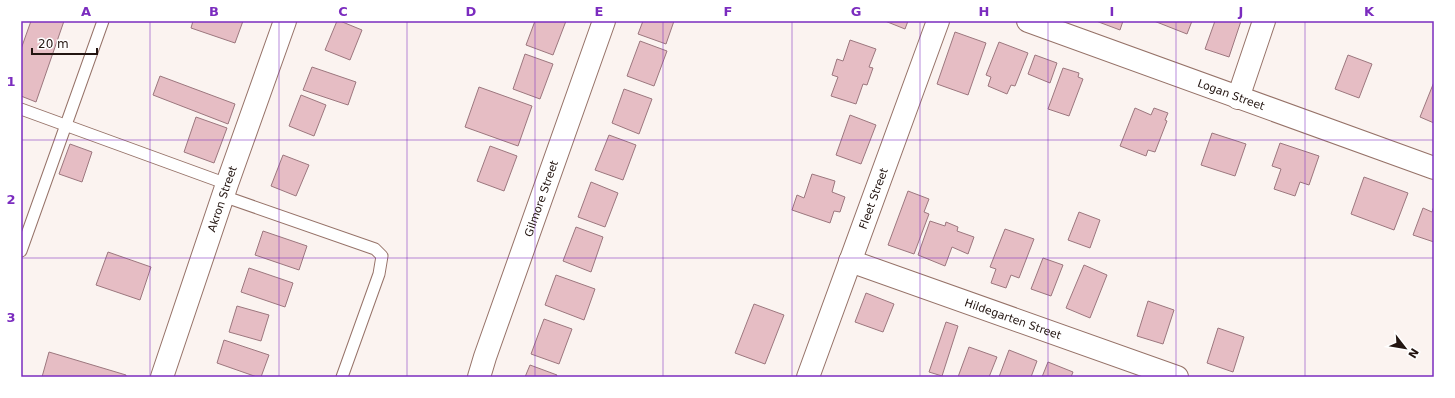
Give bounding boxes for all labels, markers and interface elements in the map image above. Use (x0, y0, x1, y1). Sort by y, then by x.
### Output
text: A (81, 4, 91, 19)
text: B (209, 4, 219, 19)
text: C (338, 4, 348, 19)
text: D (466, 4, 477, 19)
text: E (595, 4, 603, 19)
text: F (724, 4, 732, 19)
text: G (851, 4, 861, 19)
text: H (979, 4, 989, 19)
text: I (1110, 4, 1114, 19)
text: J (1238, 4, 1243, 19)
text: K (1364, 4, 1375, 19)
scale bar (32, 30, 97, 56)
text: 20 m (38, 37, 69, 51)
text: 1 (6, 74, 16, 89)
street label: Logan Street (1196, 77, 1267, 113)
street label: Gilmore Street (522, 158, 561, 239)
street label: Akron Street (205, 164, 240, 234)
street label: Fleet Street (857, 166, 891, 231)
text: 2 (6, 192, 16, 207)
street label: Hildegarten Street (963, 296, 1064, 343)
text: 3 (6, 310, 16, 325)
north arrow (1385, 328, 1425, 368)
text: N (1405, 346, 1421, 360)

